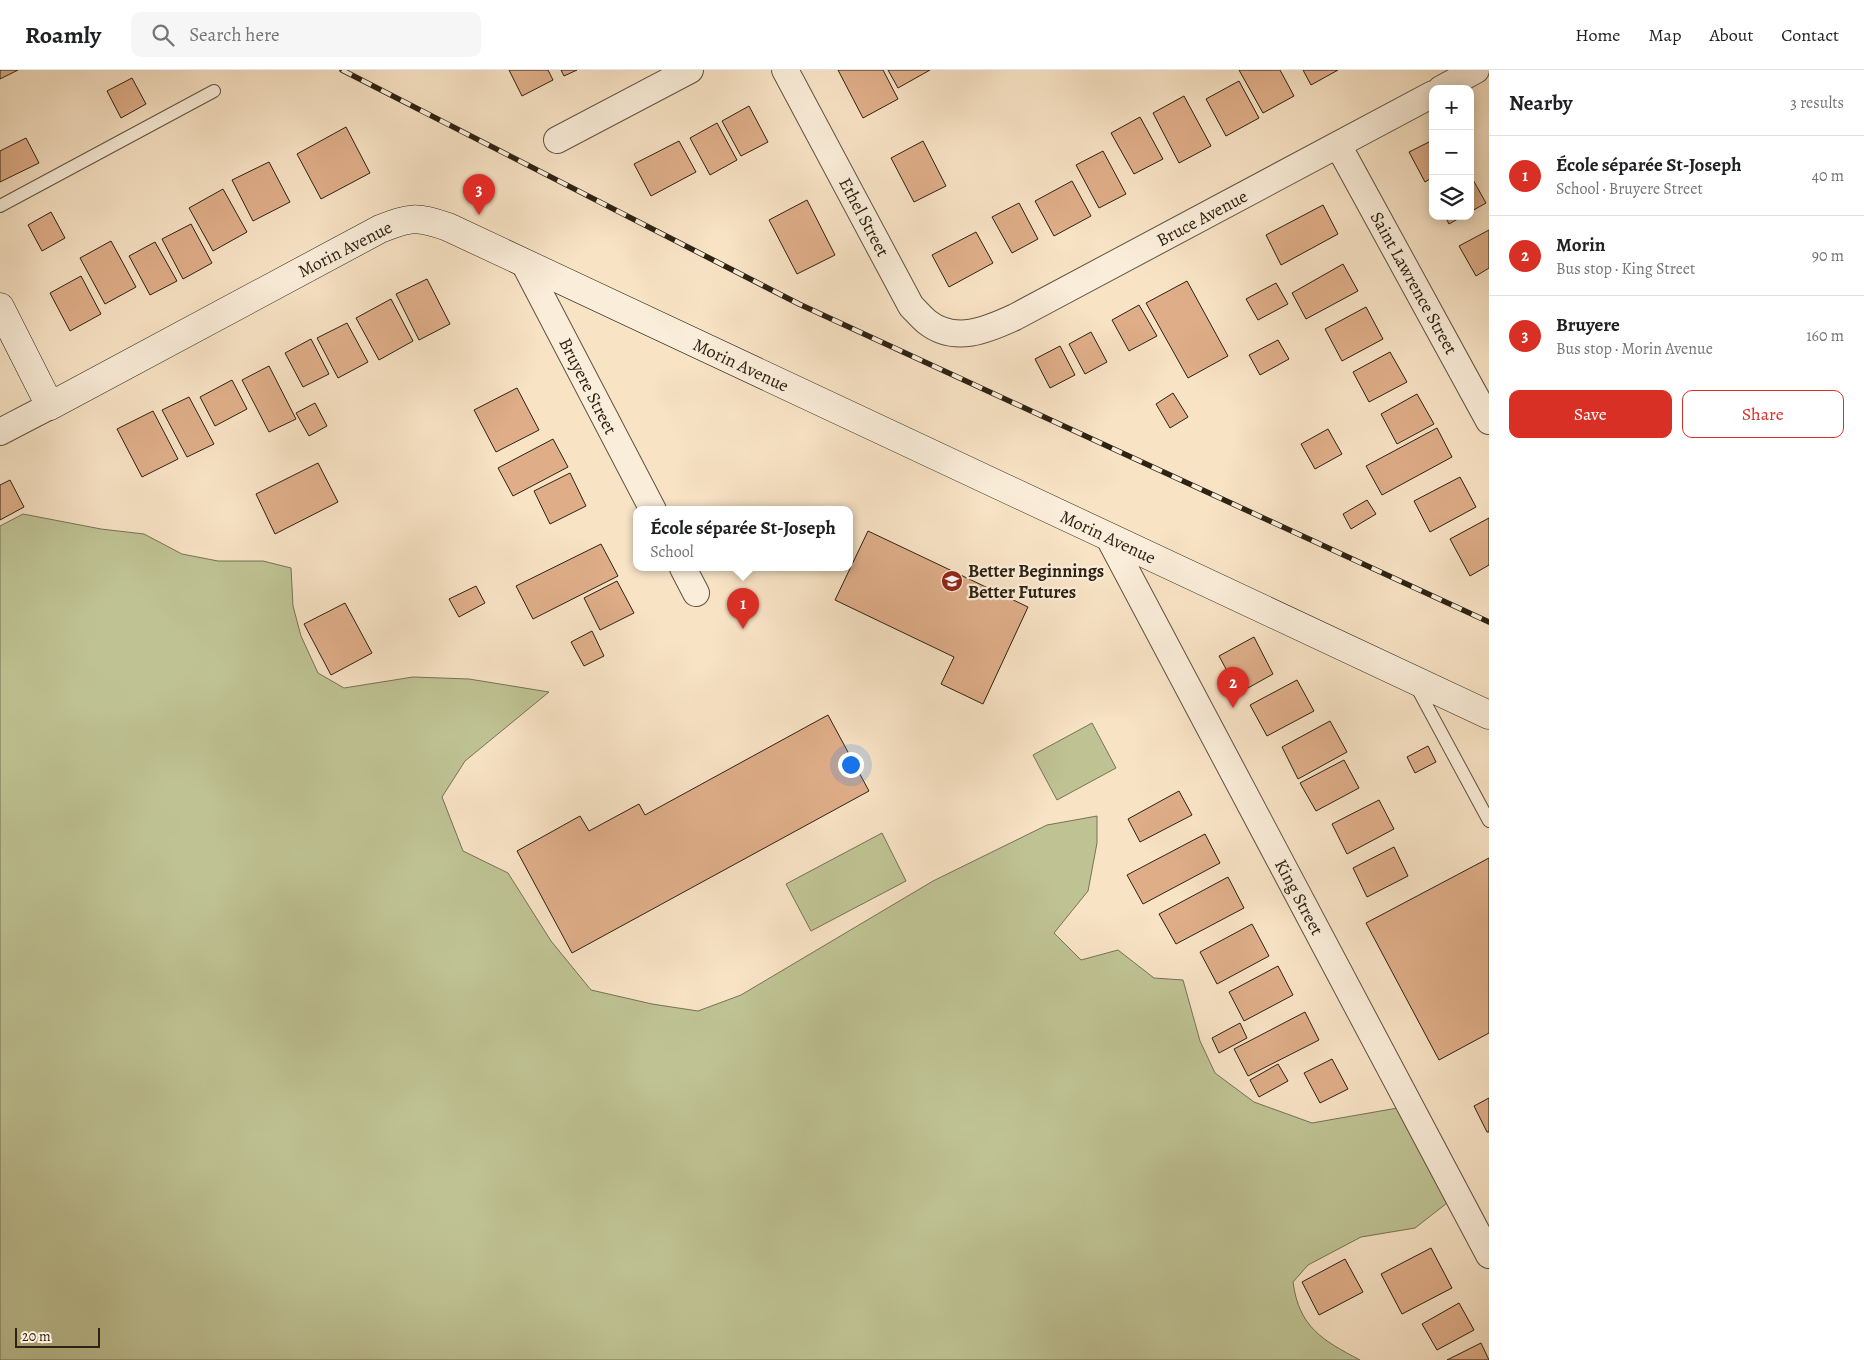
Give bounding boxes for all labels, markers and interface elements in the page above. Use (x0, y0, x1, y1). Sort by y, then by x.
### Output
search box (131, 12, 481, 57)
text: Roamly (25, 19, 101, 51)
icon: search (149, 21, 177, 49)
text: Search here (189, 22, 280, 48)
text: Home (1575, 23, 1620, 47)
text: Map (1648, 23, 1681, 47)
text: About (1709, 23, 1753, 47)
text: Contact (1781, 23, 1839, 47)
map controls (1429, 85, 1474, 220)
button: + (1429, 85, 1474, 130)
text: Nearby (1509, 89, 1572, 117)
text: 3 results (1790, 92, 1844, 114)
button: − (1429, 130, 1474, 175)
text: École séparée St-Joseph (1556, 152, 1741, 178)
text: 1 (1522, 165, 1528, 187)
text: 40 m (1812, 165, 1844, 187)
street label: Ethel Street (833, 173, 895, 261)
pin: 3 (463, 174, 495, 215)
button: layers (1429, 175, 1474, 220)
text: School · Bruyere Street (1556, 178, 1703, 200)
street label: Bruce Avenue (1152, 184, 1252, 252)
street label: Saint Lawrence Street (1365, 207, 1463, 359)
street label: Morin Avenue (294, 215, 396, 283)
text: Morin (1556, 232, 1606, 258)
text: 2 (1521, 245, 1529, 267)
text: 90 m (1812, 245, 1844, 267)
text: Bus stop · King Street (1556, 258, 1695, 280)
text: Bruyere (1556, 312, 1620, 338)
text: 3 (1522, 325, 1528, 347)
text: 160 m (1806, 325, 1844, 347)
street label: Morin Avenue (689, 332, 793, 398)
street label: Bruyere Street (553, 334, 623, 439)
text: Bus stop · Morin Avenue (1556, 338, 1713, 360)
button: Save (1509, 390, 1672, 438)
button: Share (1682, 390, 1844, 438)
street label: Morin Avenue (1056, 504, 1160, 570)
popup (633, 506, 853, 571)
text: École séparée St-Joseph (650, 515, 836, 541)
text: School (650, 541, 694, 563)
place label: Better Beginnings Better Futures (968, 559, 1104, 604)
school or university icon: Better Beginnings Better Futures (940, 569, 964, 593)
pin: 1 (727, 588, 759, 629)
pin: 2 (1217, 667, 1249, 708)
your location (838, 752, 864, 778)
street label: King Street (1269, 855, 1329, 939)
scale bar (15, 1325, 100, 1348)
text: 20 m (22, 1327, 51, 1346)

